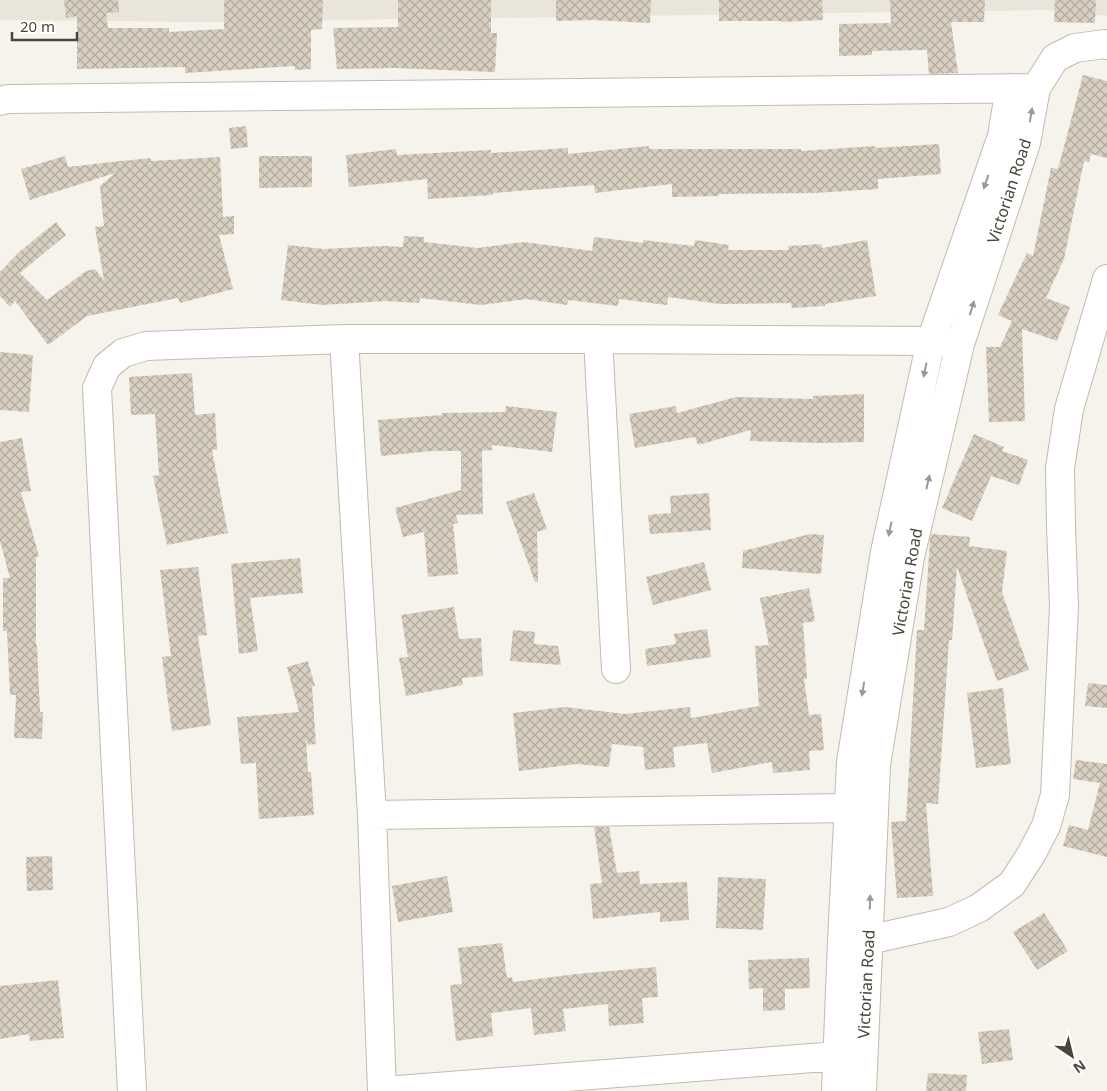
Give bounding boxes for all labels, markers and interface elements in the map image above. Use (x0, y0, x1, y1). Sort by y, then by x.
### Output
scale bar (12, 10, 78, 42)
text: 20 m (20, 16, 55, 36)
one-way arrow (1028, 107, 1036, 123)
street label: Victorian Road (982, 136, 1036, 246)
one-way arrow (982, 175, 989, 190)
one-way arrow (968, 300, 976, 315)
one-way arrow (921, 362, 929, 377)
one-way arrow (924, 474, 932, 490)
one-way arrow (886, 521, 894, 537)
street label: Victorian Road (887, 526, 927, 638)
one-way arrow (859, 681, 867, 697)
one-way arrow (866, 894, 874, 910)
street label: Victorian Road (852, 929, 880, 1039)
north arrow (1047, 1031, 1097, 1081)
text: N (1070, 1056, 1090, 1078)

